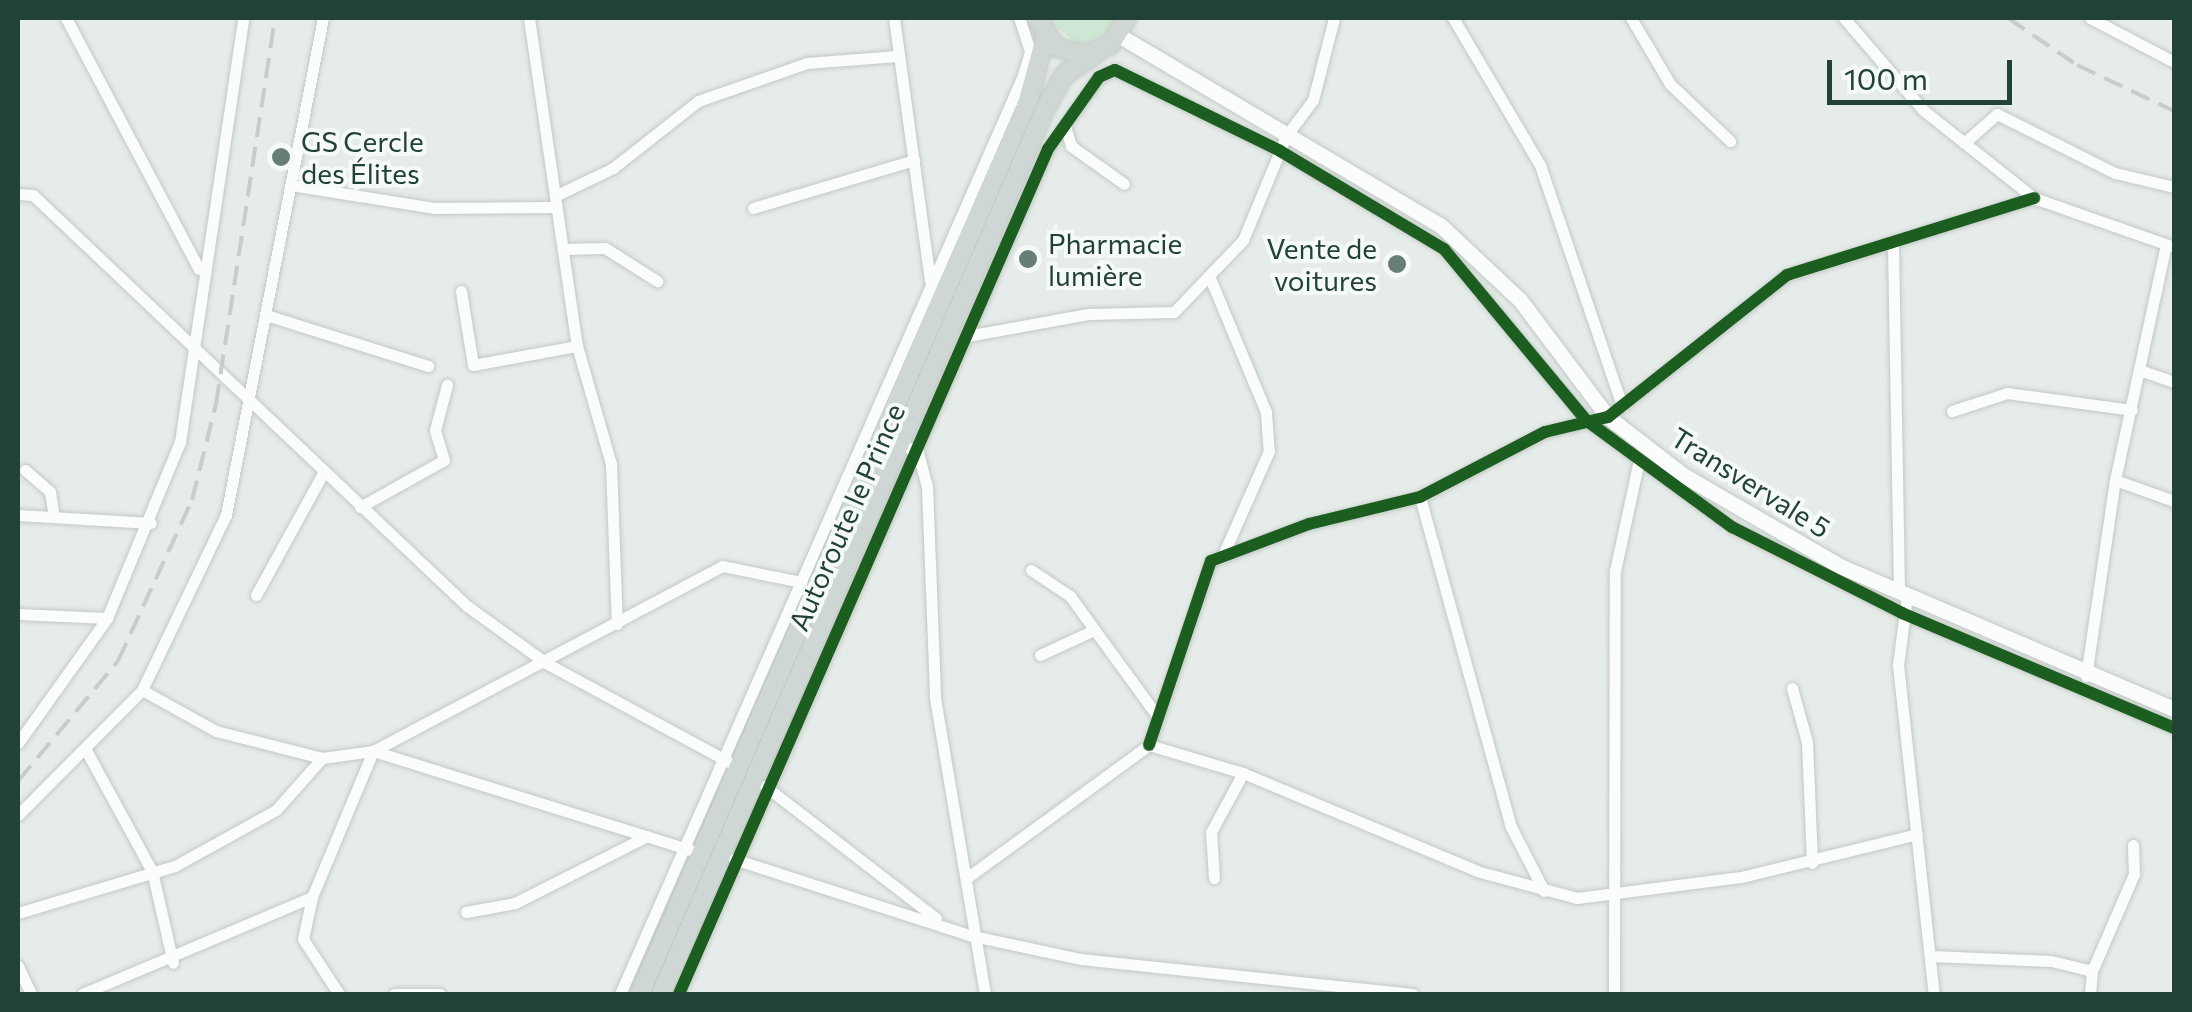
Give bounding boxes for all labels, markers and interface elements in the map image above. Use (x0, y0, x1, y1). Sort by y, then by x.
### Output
scale bar (1832, 40, 2017, 102)
text: 100 m (1844, 59, 1928, 96)
place label: GS Cercle des Élites (301, 124, 424, 190)
marker: GS Cercle des Élites (270, 146, 292, 168)
place label: Pharmacie lumière (1048, 226, 1182, 292)
place label: Vente de voitures (1267, 231, 1377, 297)
marker: Pharmacie lumière (1017, 248, 1039, 270)
marker: Vente de voitures (1386, 253, 1408, 275)
street label: Autoroute le Prince (781, 398, 911, 636)
street label: Transvervale 5 (1665, 420, 1837, 544)

